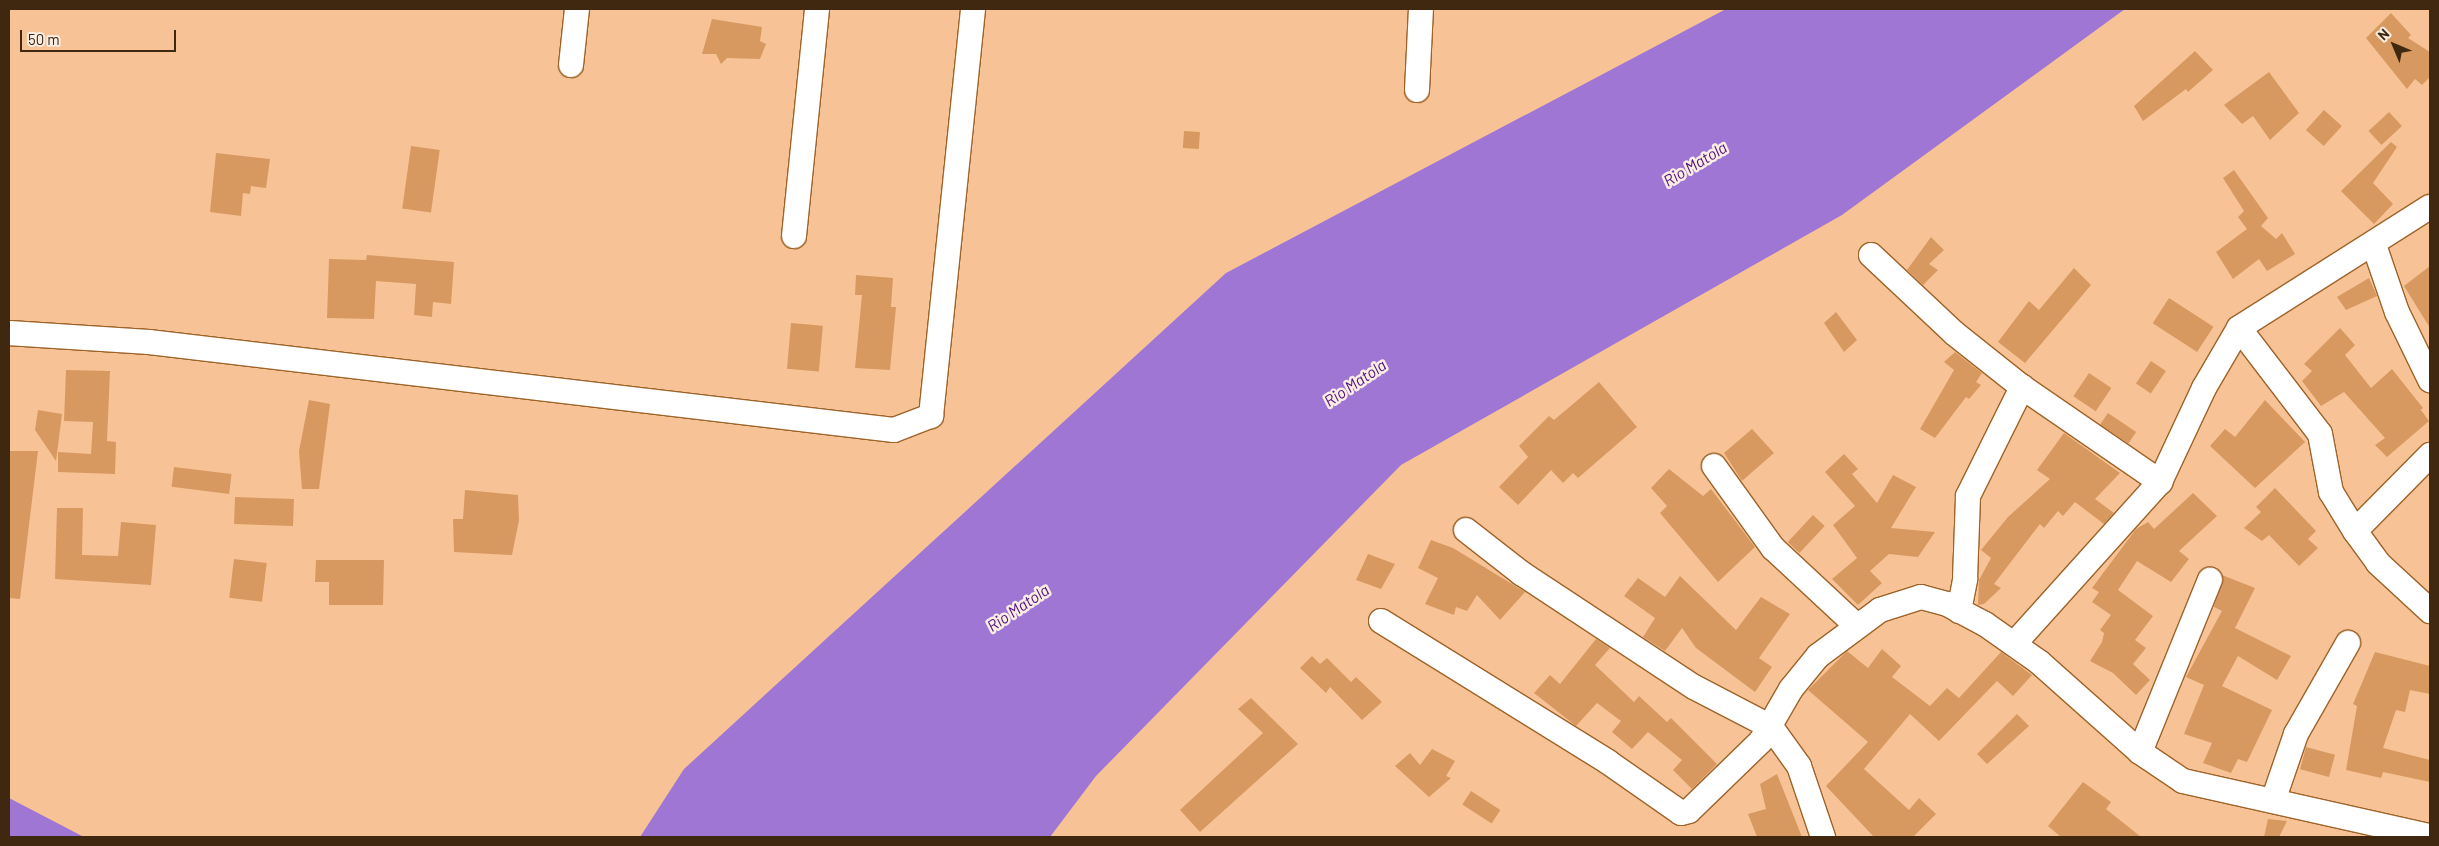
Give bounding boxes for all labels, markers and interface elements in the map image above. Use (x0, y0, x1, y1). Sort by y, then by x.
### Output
scale bar (22, 20, 179, 52)
north arrow (2369, 20, 2419, 70)
text: N (2374, 25, 2392, 43)
text: 50 m (28, 30, 60, 48)
water label: Rio Matola (1660, 138, 1730, 190)
water label: Rio Matola (1320, 355, 1390, 411)
water label: Rio Matola (983, 580, 1053, 636)

